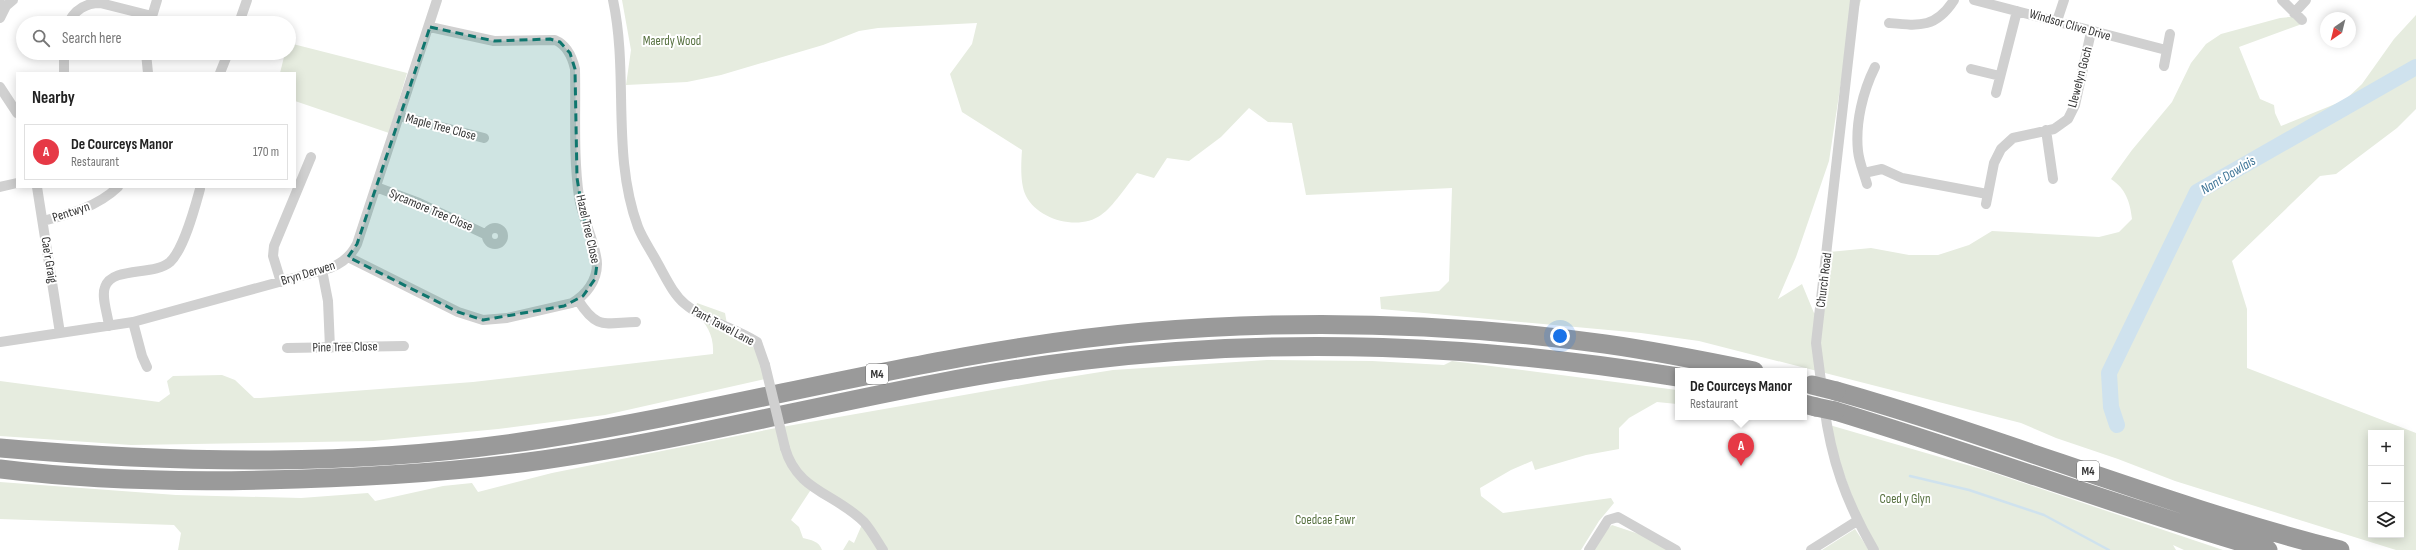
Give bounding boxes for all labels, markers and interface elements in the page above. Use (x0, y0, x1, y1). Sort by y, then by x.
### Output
street label: Windsor Clive Drive (2027, 6, 2113, 44)
north arrow (2320, 12, 2356, 48)
search box (16, 16, 296, 60)
icon: search (30, 27, 52, 49)
text: Search here (62, 29, 122, 48)
park label: Maerdy Wood (643, 33, 701, 49)
street label: Llewelyn Goch (2064, 45, 2096, 109)
text: Nearby (32, 88, 75, 108)
street label: Maple Tree Close (404, 110, 478, 144)
text: De Courceys Manor (71, 135, 173, 154)
text: A (43, 144, 49, 160)
text: 170 m (253, 144, 279, 160)
water label: Nant Dowlais (2198, 152, 2259, 198)
text: Restaurant (71, 154, 119, 170)
street label: Sycamore Tree Close (387, 185, 475, 235)
street label: Hazel Tree Close (572, 193, 604, 265)
street label: Pentwyn (50, 198, 92, 226)
street label: Cae'r Graig (37, 236, 61, 284)
street label: Church Road (1813, 252, 1835, 308)
street label: Bryn Derwen (279, 257, 337, 289)
street label: Pant Tawel Lane (689, 303, 757, 349)
your location (1550, 326, 1570, 346)
street label: Pine Tree Close (312, 338, 378, 356)
road number: M4 (866, 364, 888, 384)
popup (1675, 368, 1807, 420)
text: De Courceys Manor (1690, 377, 1792, 396)
text: Restaurant (1690, 396, 1738, 412)
map controls (2368, 430, 2404, 538)
button: + (2368, 430, 2404, 466)
pin: A (1728, 433, 1754, 466)
road number: M4 (2077, 461, 2099, 481)
button: − (2368, 466, 2404, 502)
park label: Coed y Glyn (1880, 491, 1930, 507)
button: layers (2368, 502, 2404, 538)
park label: Coedcae Fawr (1295, 512, 1355, 528)

